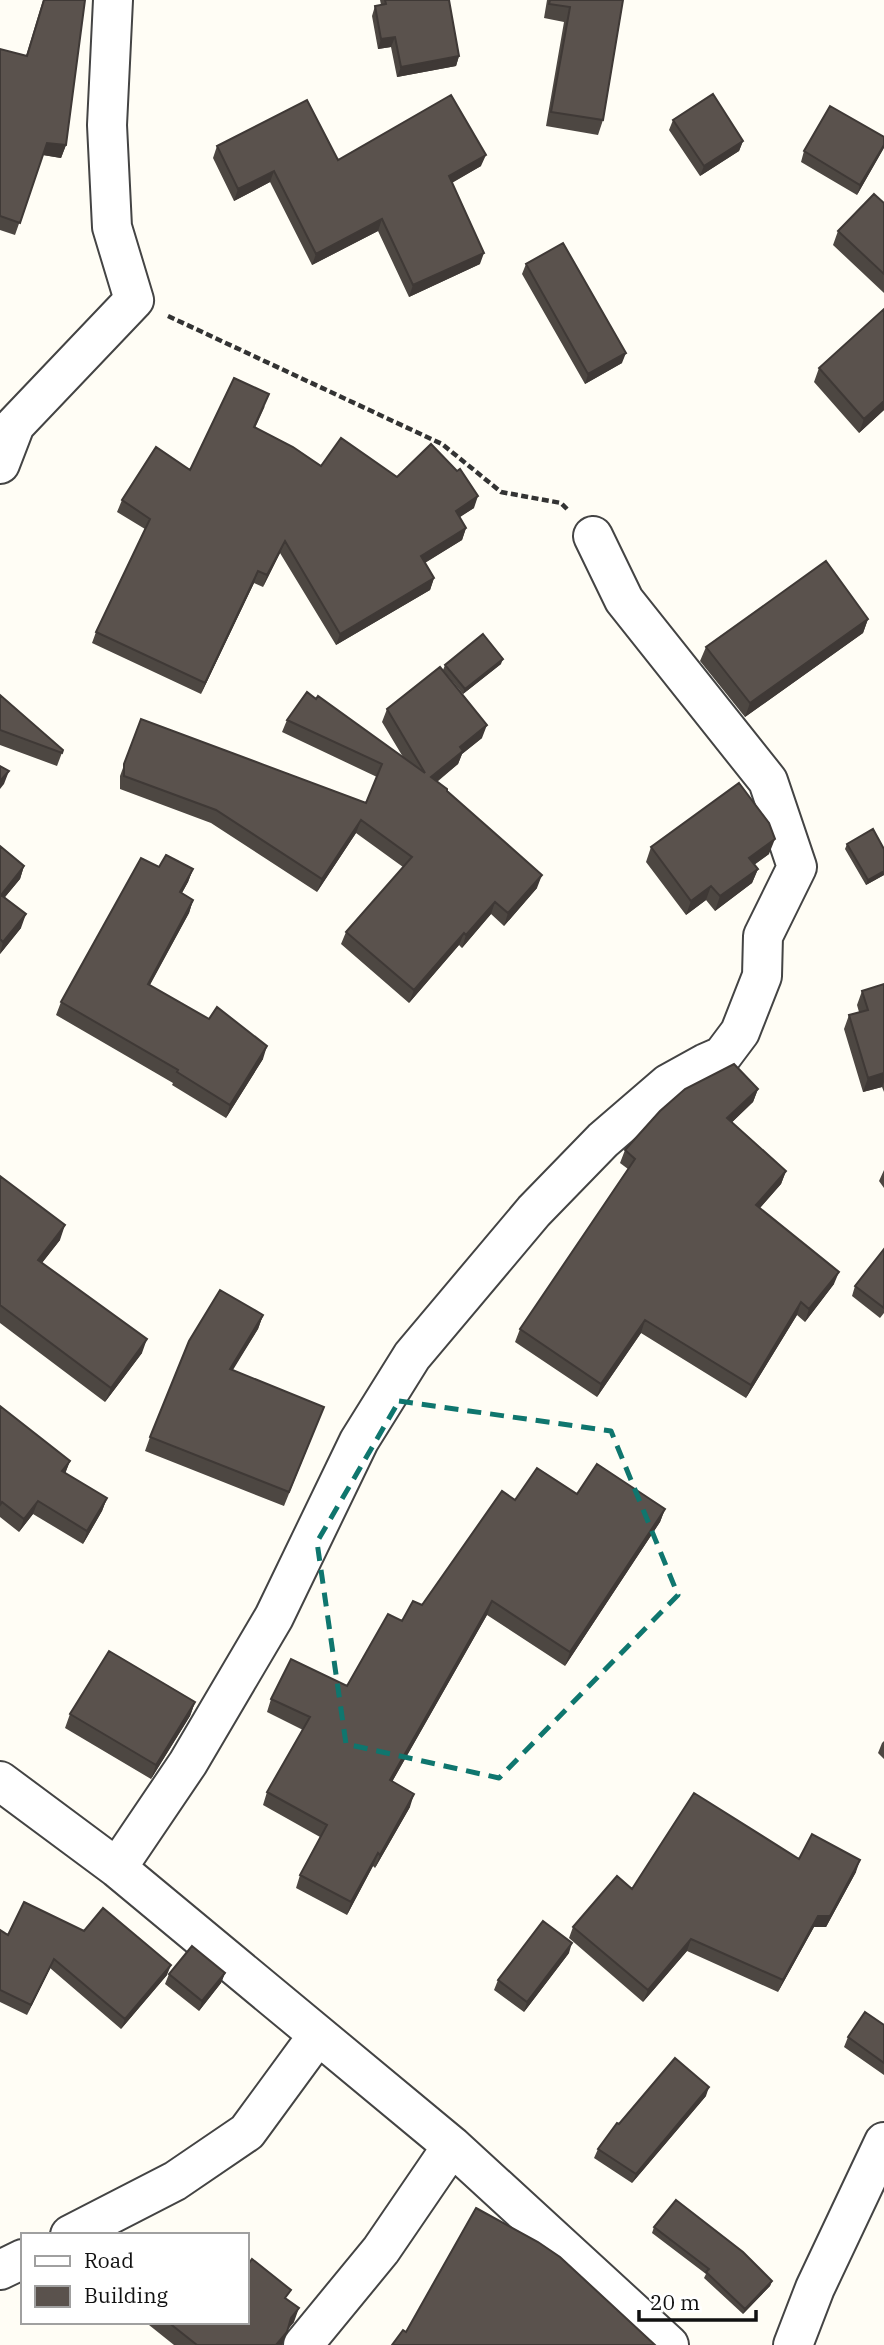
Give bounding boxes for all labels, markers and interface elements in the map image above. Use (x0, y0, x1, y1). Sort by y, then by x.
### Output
legend (21, 2233, 248, 2324)
text: Road (84, 2246, 134, 2274)
scale bar (639, 2278, 756, 2322)
text: Building (84, 2281, 169, 2309)
text: 20 m (650, 2288, 700, 2316)

